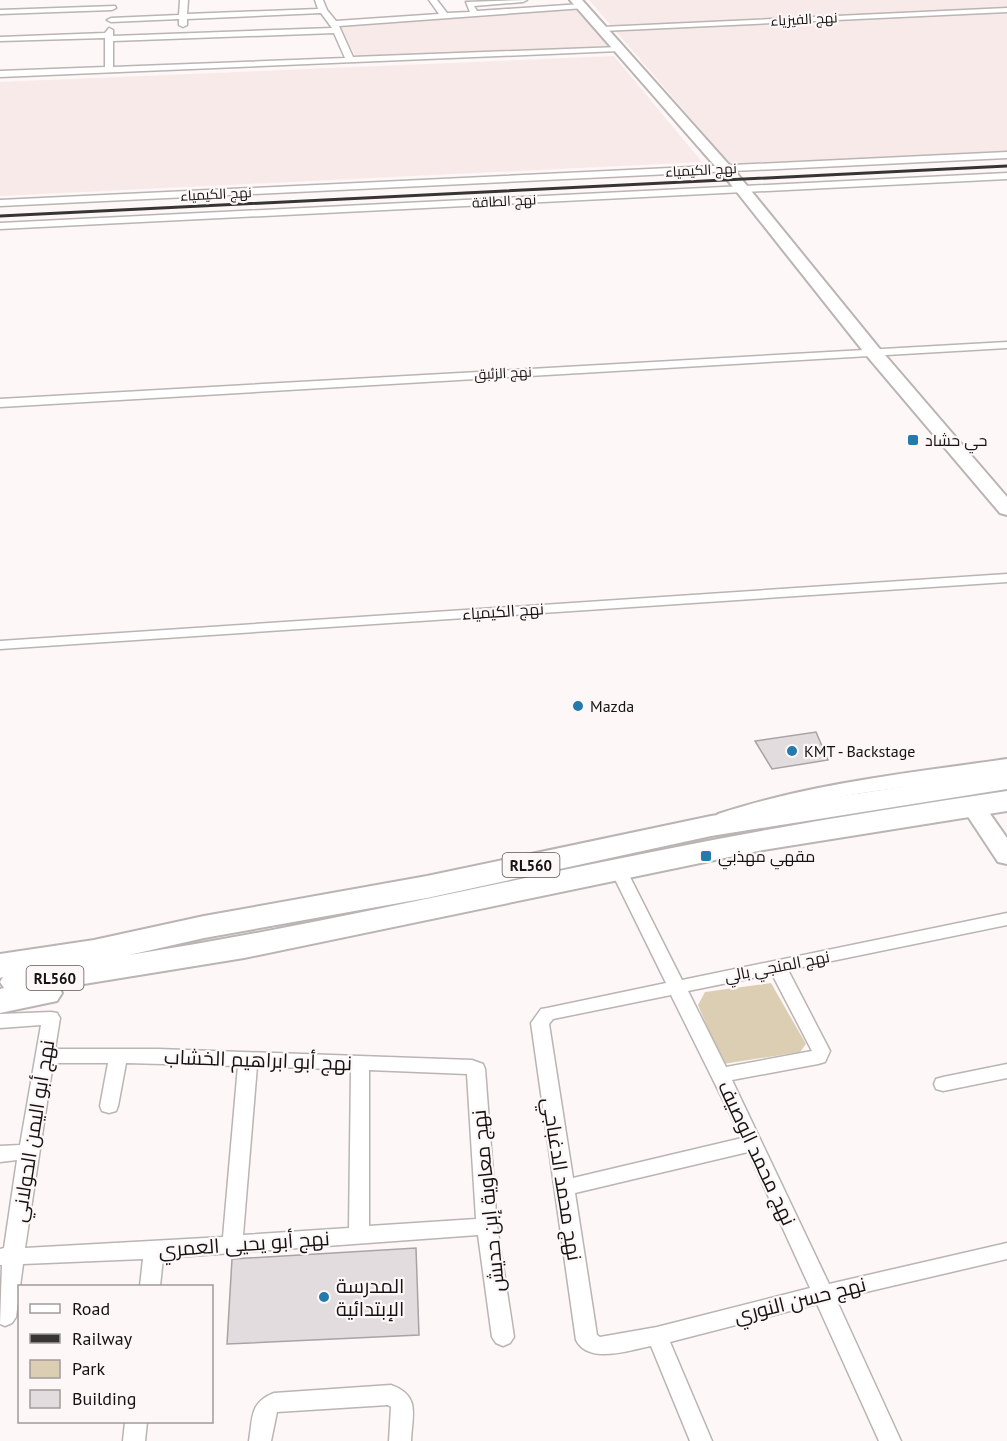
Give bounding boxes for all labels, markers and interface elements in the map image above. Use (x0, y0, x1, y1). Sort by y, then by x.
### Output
street label: نهج الفيزياء (770, 8, 838, 30)
street label: نهج الكيمياء (665, 159, 737, 181)
street label: نهج الكيمياء (180, 183, 252, 205)
street label: نهج الطاقة (471, 190, 537, 212)
street label: نهج الزئبق (474, 363, 532, 383)
place label: حي حشاد (925, 430, 987, 454)
marker: حي حشاد (906, 433, 920, 447)
street label: نهج الكيمياء (461, 598, 545, 626)
place label: Mazda (590, 696, 634, 716)
marker: Mazda (571, 699, 585, 713)
place label: KMT - Backstage (804, 741, 915, 761)
marker: KMT - Backstage (785, 744, 799, 758)
place label: مقهي مهذبي (718, 846, 815, 870)
marker: مقهي مهذبي (699, 849, 713, 863)
road number: RL560 (502, 853, 560, 877)
street label: نهج المنجي بالي (723, 946, 832, 990)
road number: RL560 (26, 966, 84, 990)
street label: نهج أبو اليمن الحولاني (6, 1038, 63, 1224)
street label: نهج أبو ابراهيم الخشاب (163, 1044, 353, 1077)
street label: نهج محمد الوصيف (711, 1076, 802, 1230)
street label: نهج محمد الدغباجي (533, 1096, 588, 1263)
street label: نهج معاوية إبن حديش (465, 1108, 511, 1293)
street label: نهج أبو يحيى العمري (158, 1225, 331, 1266)
street label: نهج حسن النوري (731, 1271, 869, 1332)
place label: المدرسة الإبتدائية (336, 1273, 404, 1322)
legend (18, 1285, 213, 1423)
marker: المدرسة الإبتدائية (317, 1290, 331, 1304)
text: Road (72, 1297, 110, 1320)
text: Railway (72, 1327, 133, 1350)
text: Park (72, 1357, 105, 1380)
text: Building (72, 1387, 136, 1410)

